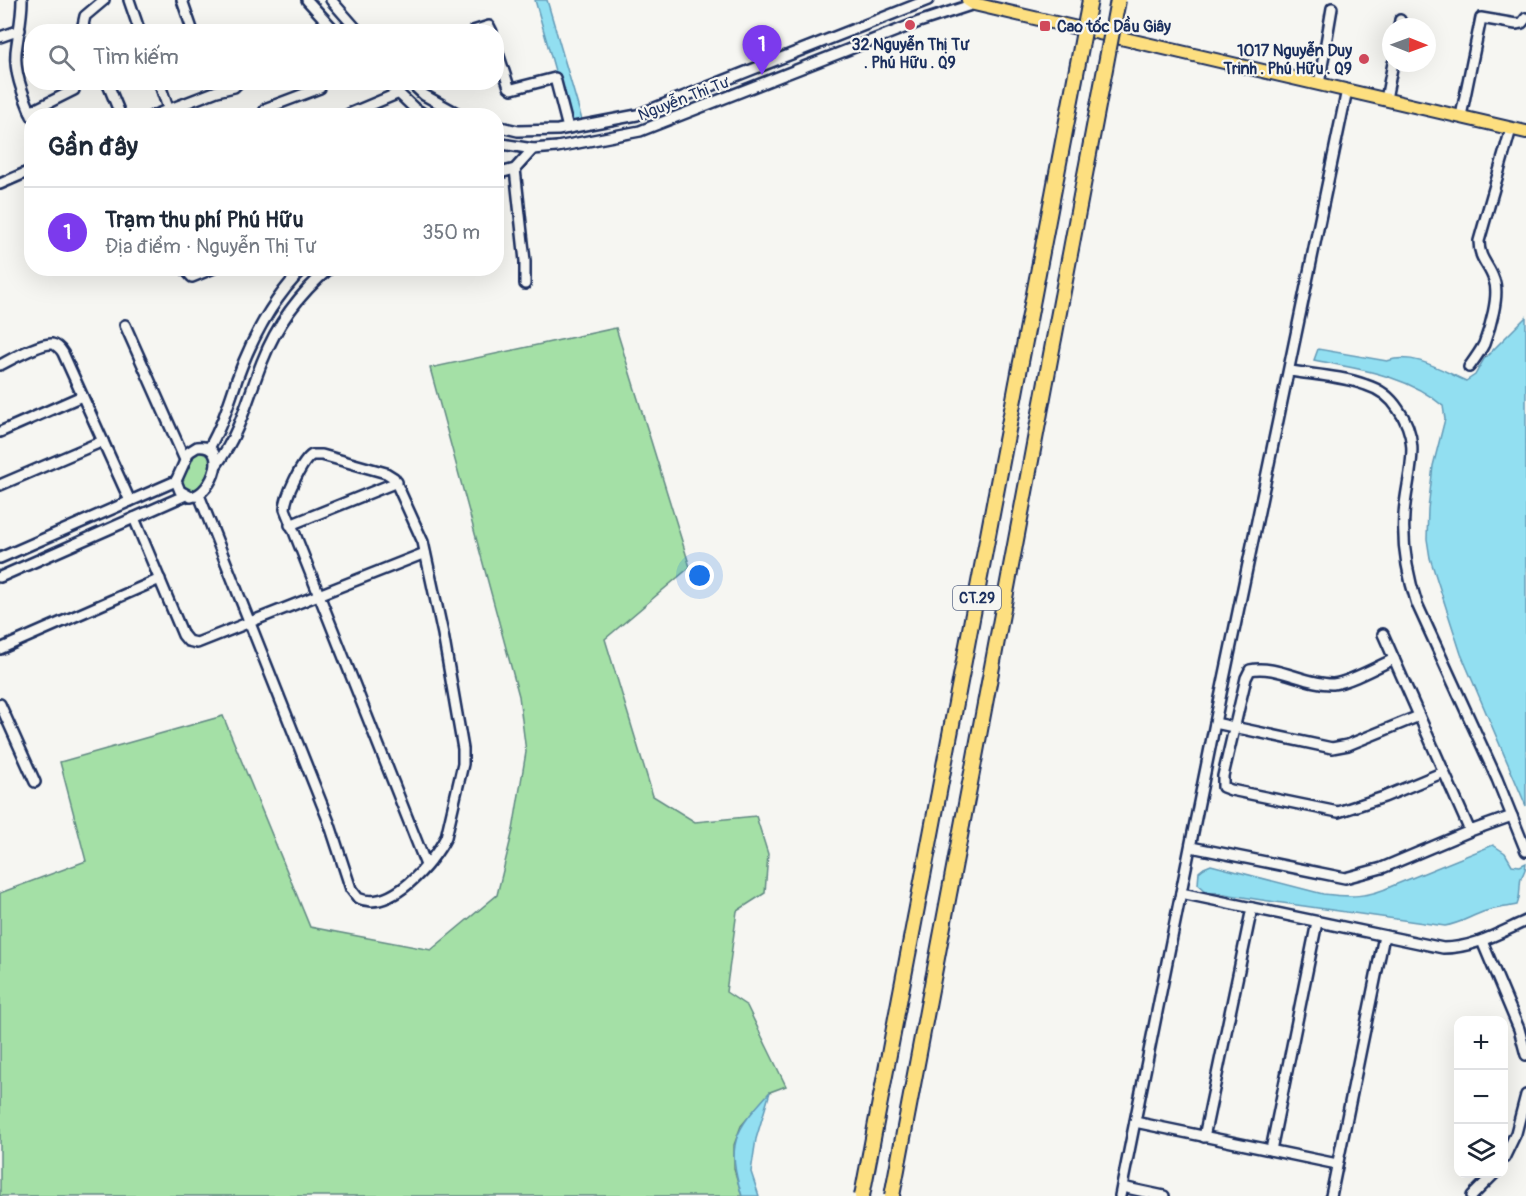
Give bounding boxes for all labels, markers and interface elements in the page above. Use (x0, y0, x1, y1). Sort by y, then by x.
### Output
place label: Cao tốc Dầu Giây (1057, 15, 1171, 37)
marker: 32 Nguyễn Thị Tư . Phú Hữu . Q9 (903, 18, 917, 32)
north arrow (1382, 18, 1436, 72)
marker: Cao tốc Dầu Giây (1038, 19, 1052, 33)
search box (24, 24, 504, 90)
pin: 1 (742, 26, 782, 75)
place label: 32 Nguyễn Thị Tư . Phú Hữu . Q9 (852, 34, 970, 73)
place label: 1017 Nguyễn Duy Trinh . Phú Hữu . Q9 (1223, 40, 1352, 79)
icon: search (45, 41, 78, 74)
text: Tìm kiếm (93, 43, 179, 71)
marker: 1017 Nguyễn Duy Trinh . Phú Hữu . Q9 (1357, 52, 1371, 66)
street label: Nguyễn Thị Tư (635, 72, 733, 125)
text: Gần đây (48, 131, 138, 163)
text: Trạm thu phí Phú Hữu (105, 206, 304, 234)
text: 1 (64, 220, 71, 245)
text: 350 m (422, 220, 480, 245)
text: Địa điểm · Nguyễn Thị Tư (105, 234, 315, 259)
your location (685, 561, 714, 590)
road number: CT.29 (953, 586, 1001, 610)
map controls (1454, 1016, 1508, 1178)
button: + (1454, 1016, 1508, 1070)
button: − (1454, 1070, 1508, 1124)
button: layers (1454, 1124, 1508, 1178)

